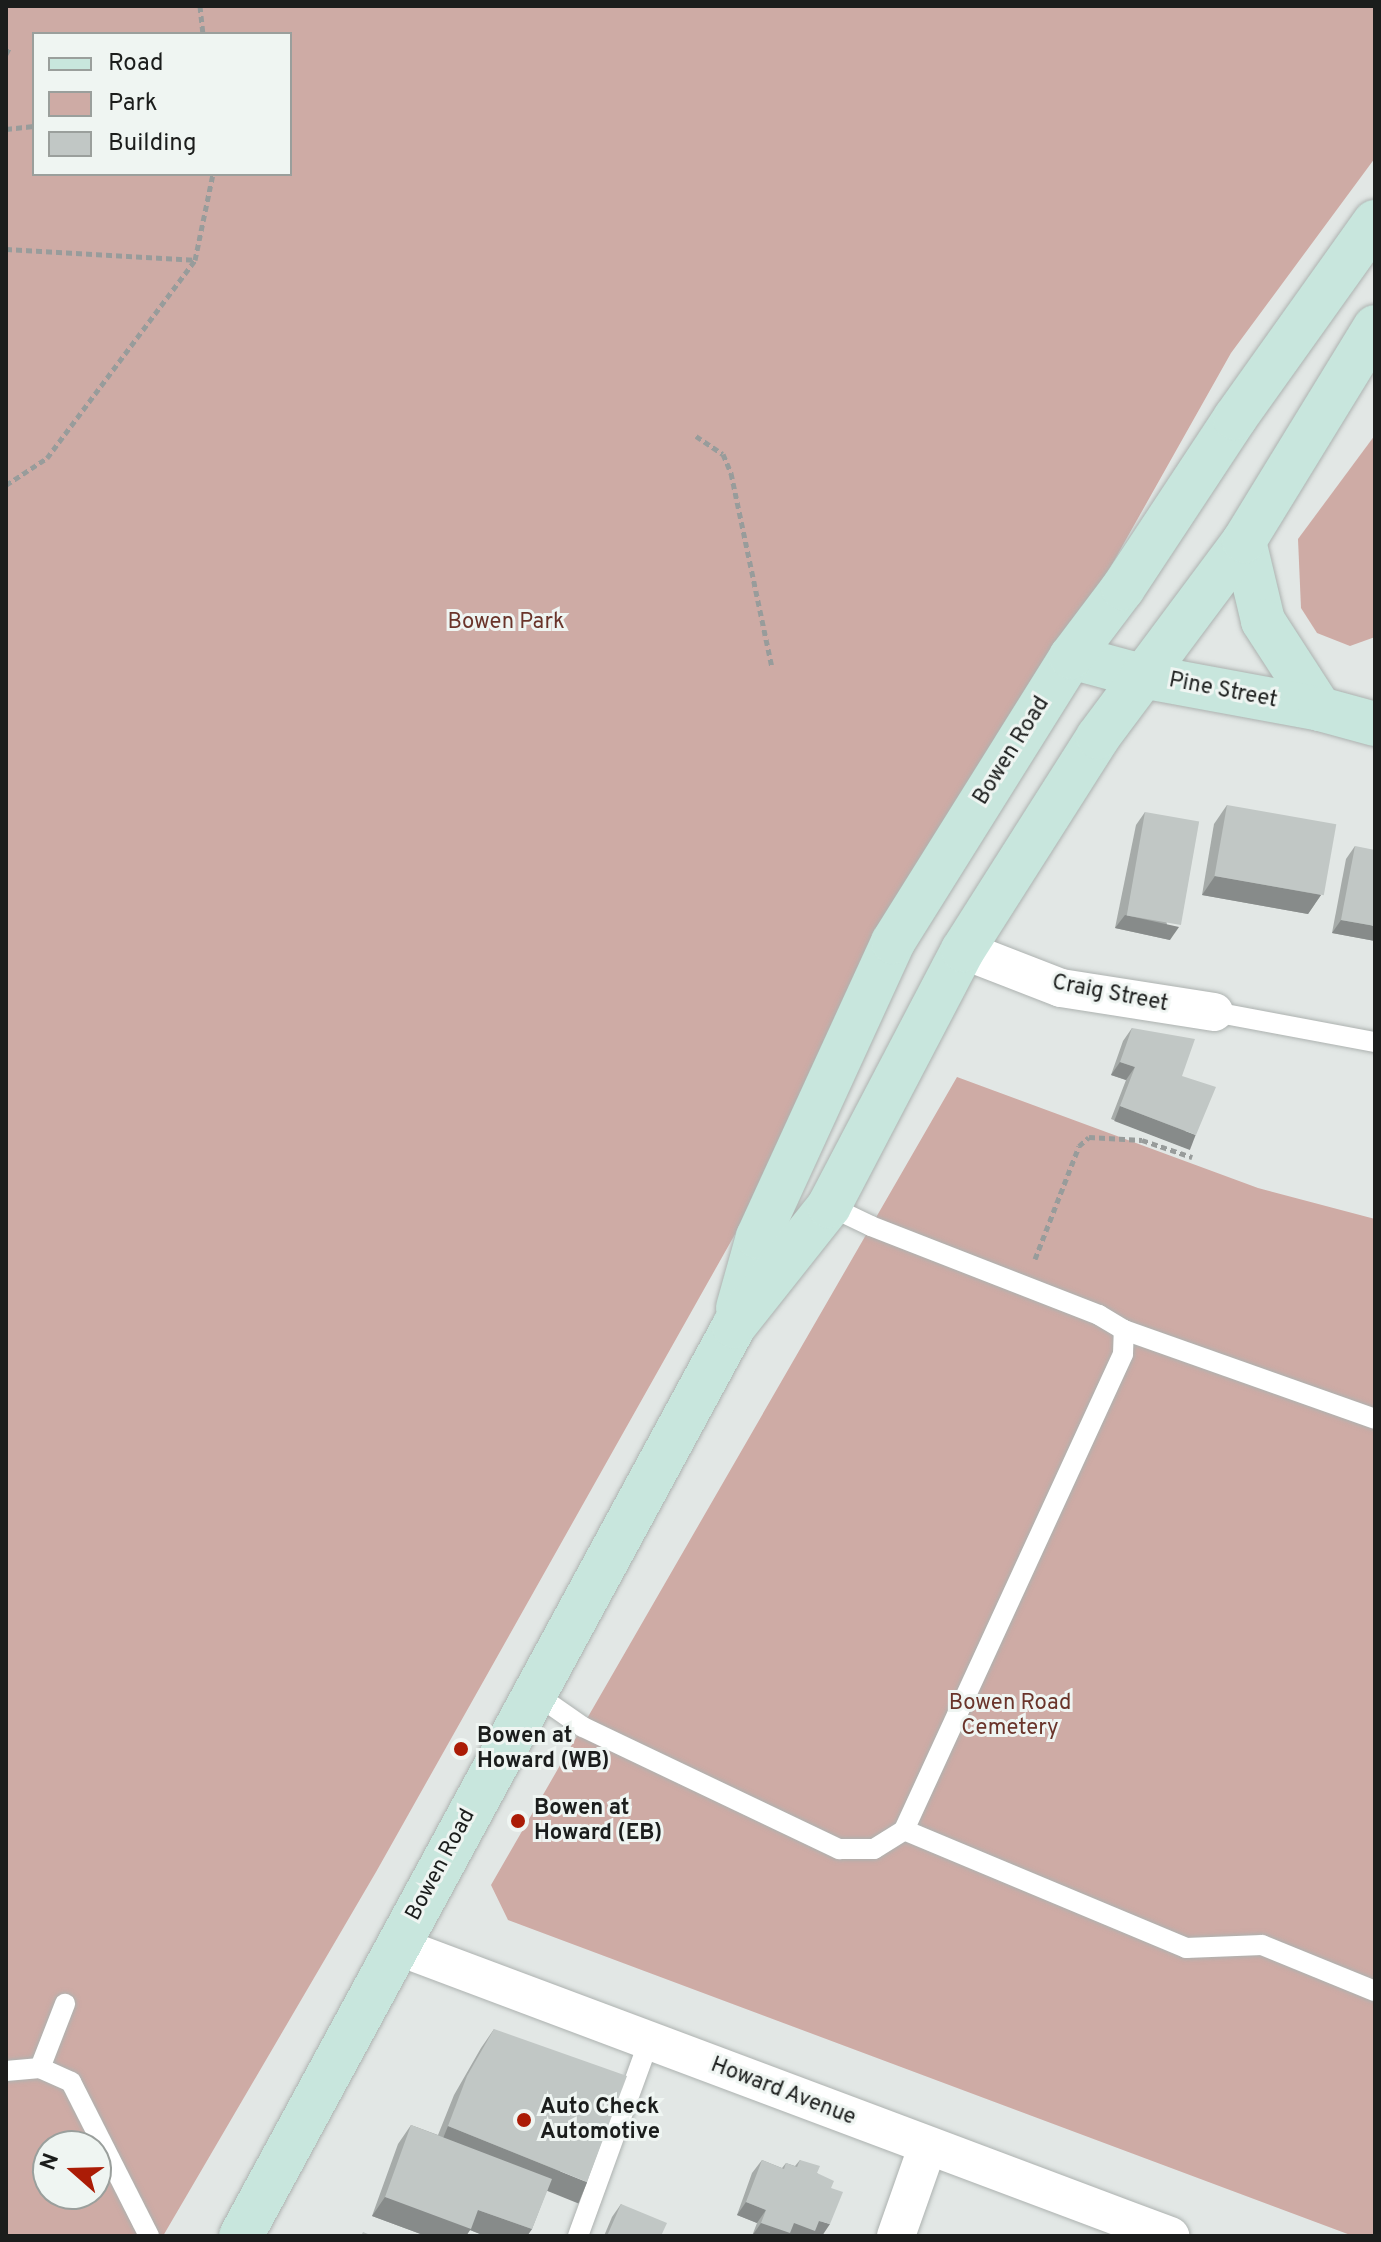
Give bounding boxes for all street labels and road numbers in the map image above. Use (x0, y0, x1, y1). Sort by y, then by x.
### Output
street label: Pine Street (1167, 668, 1279, 714)
street label: Bowen Road (968, 692, 1056, 810)
street label: Craig Street (1050, 970, 1170, 1018)
street label: Bowen Road (401, 1805, 481, 1925)
street label: Howard Avenue (706, 2052, 860, 2132)

